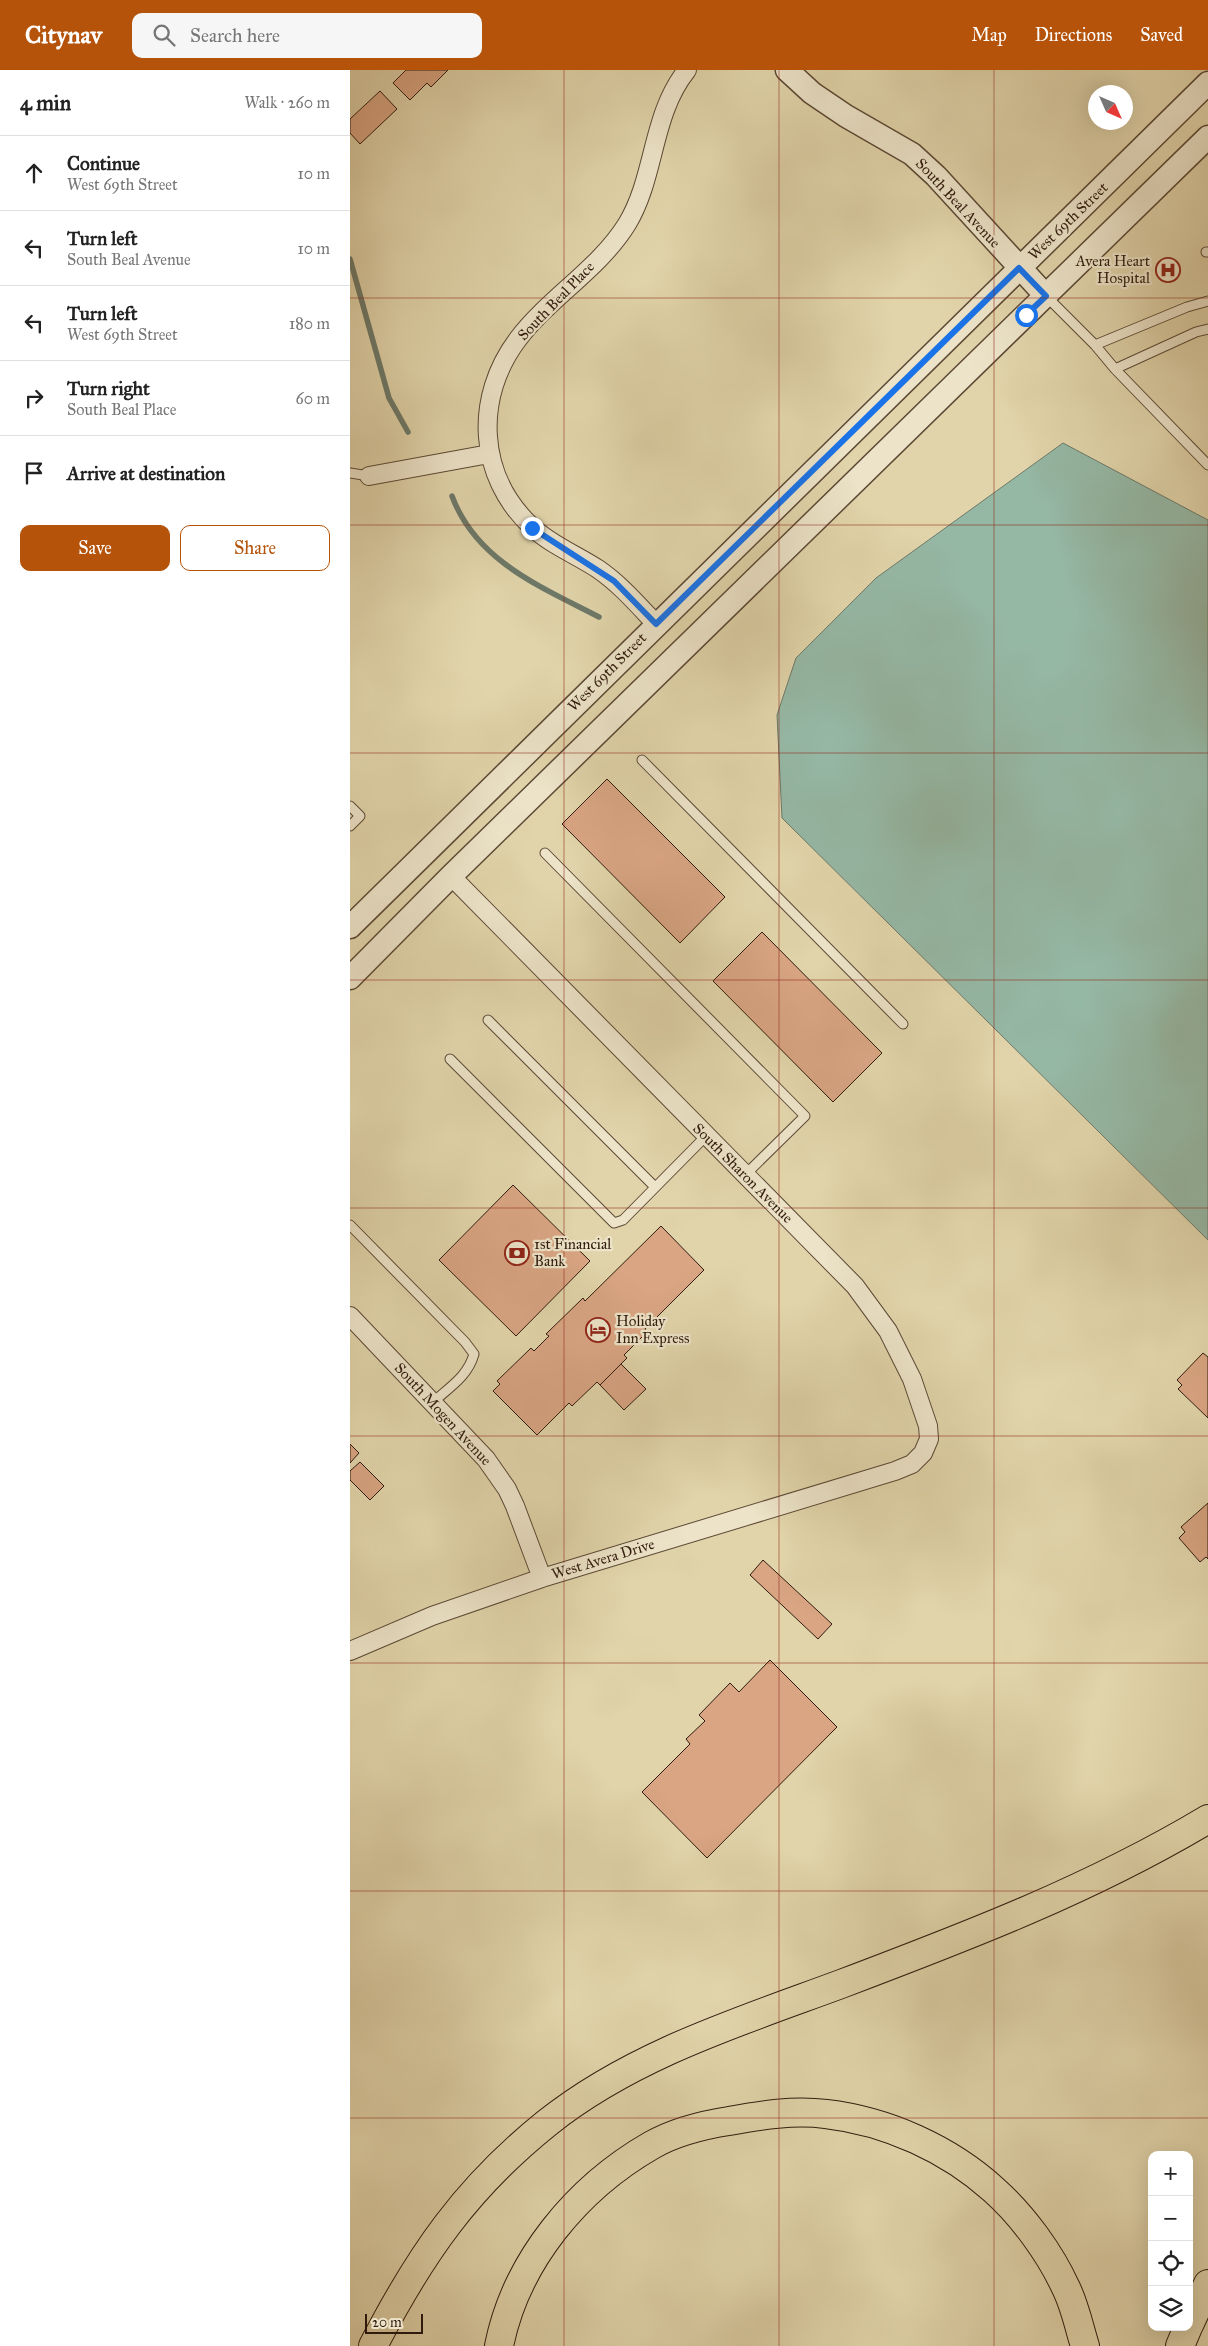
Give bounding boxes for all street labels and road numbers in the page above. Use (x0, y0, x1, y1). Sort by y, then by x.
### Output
street label: South Beal Avenue (912, 154, 1004, 252)
street label: West 69th Street (1024, 178, 1112, 264)
street label: South Beal Place (514, 258, 598, 344)
street label: West 69th Street (564, 628, 651, 715)
street label: South Sharon Avenue (689, 1119, 797, 1227)
street label: South Mogen Avenue (391, 1359, 495, 1469)
street label: West Avera Drive (549, 1535, 657, 1583)

